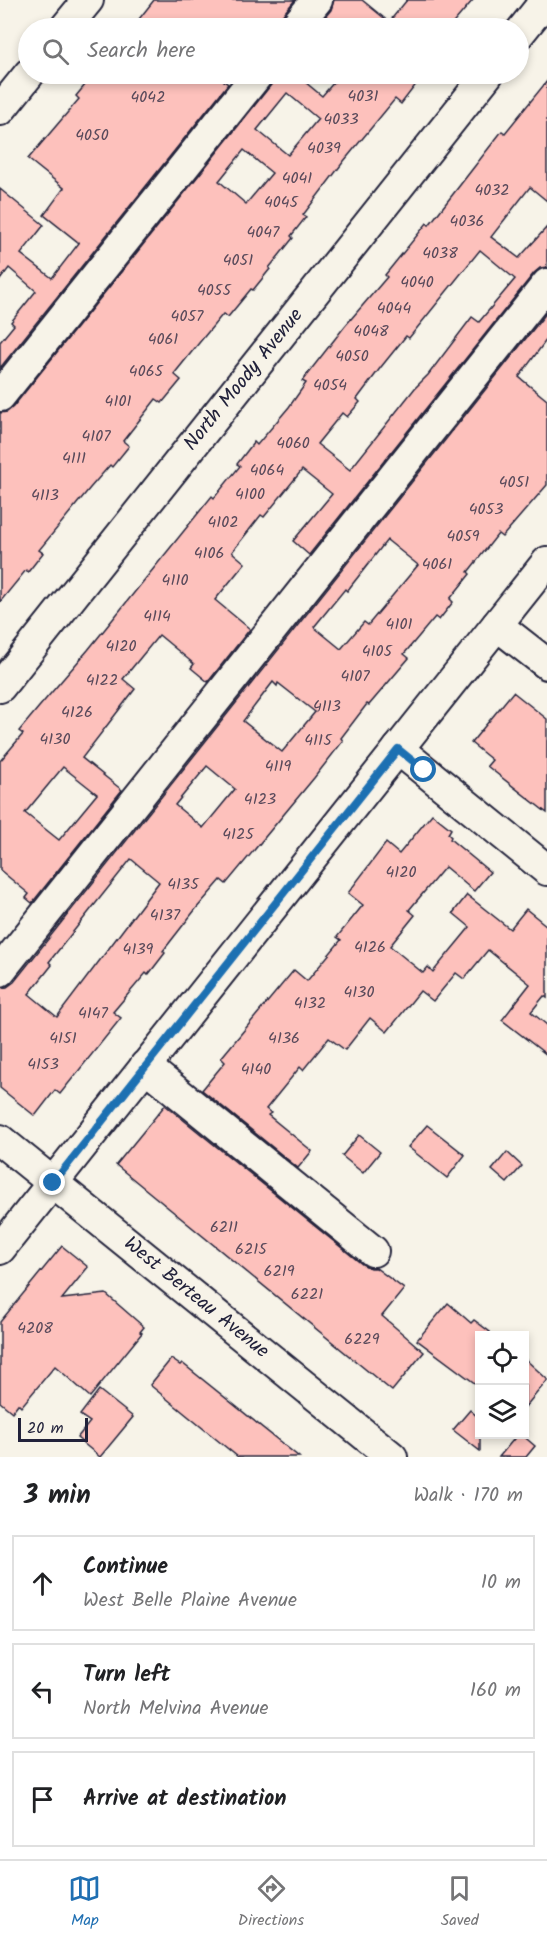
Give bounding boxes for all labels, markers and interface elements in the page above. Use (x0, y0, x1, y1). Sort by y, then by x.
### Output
search box (18, 18, 529, 84)
text: Search here (87, 34, 195, 69)
icon: search (39, 35, 72, 68)
house number: 4031 (348, 84, 378, 109)
house number: 4042 (131, 85, 165, 110)
house number: 4033 (323, 107, 359, 132)
house number: 4050 (75, 123, 109, 148)
house number: 4039 (307, 136, 341, 161)
house number: 4041 (282, 166, 312, 191)
house number: 4032 (474, 178, 510, 203)
house number: 4045 (264, 190, 300, 215)
house number: 4036 (450, 209, 484, 234)
house number: 4047 (246, 220, 280, 245)
house number: 4038 (422, 241, 458, 266)
house number: 4051 (223, 248, 253, 273)
house number: 4040 (400, 270, 434, 295)
house number: 4055 (197, 278, 232, 303)
house number: 4044 (377, 296, 411, 321)
street label: North Moody Avenue (176, 302, 312, 458)
house number: 4057 (171, 304, 204, 329)
house number: 4048 (353, 319, 389, 344)
house number: 4061 (148, 327, 178, 352)
house number: 4050 (335, 344, 369, 369)
house number: 4065 (129, 359, 165, 384)
house number: 4054 (313, 373, 347, 398)
house number: 4101 (105, 389, 131, 414)
house number: 4107 (81, 424, 111, 449)
house number: 4060 (276, 431, 310, 456)
house number: 4111 (62, 446, 86, 471)
house number: 4064 (250, 458, 284, 483)
house number: 4051 (499, 470, 529, 495)
house number: 4100 (235, 482, 265, 507)
house number: 4113 (31, 483, 59, 508)
house number: 4053 (469, 497, 503, 522)
house number: 4102 (207, 510, 239, 535)
house number: 4059 (446, 524, 480, 549)
house number: 4106 (194, 541, 224, 566)
house number: 4061 (422, 552, 452, 577)
house number: 4110 (162, 568, 188, 593)
house number: 4114 (143, 604, 171, 629)
house number: 4101 (386, 612, 412, 637)
house number: 4120 (105, 634, 137, 659)
house number: 4105 (362, 639, 394, 664)
house number: 4107 (340, 664, 370, 689)
house number: 4122 (86, 668, 118, 693)
house number: 4113 (313, 694, 341, 719)
house number: 4126 (61, 700, 93, 725)
house number: 4130 (40, 727, 70, 752)
house number: 4115 (304, 728, 333, 753)
house number: 4119 (265, 754, 292, 779)
route start (410, 756, 436, 782)
house number: 4123 (244, 787, 276, 812)
house number: 4125 (222, 822, 255, 847)
house number: 4120 (385, 860, 417, 885)
house number: 4135 (167, 872, 200, 897)
house number: 4137 (150, 903, 181, 928)
house number: 4126 (354, 935, 386, 960)
house number: 4139 (123, 937, 154, 962)
house number: 4130 (344, 980, 374, 1005)
house number: 4132 (294, 991, 326, 1016)
house number: 4147 (78, 1001, 109, 1026)
house number: 4151 (49, 1026, 77, 1051)
house number: 4136 (268, 1026, 300, 1051)
house number: 4153 (27, 1052, 59, 1077)
house number: 4140 (241, 1057, 271, 1082)
route end (39, 1169, 65, 1195)
house number: 6211 (210, 1215, 238, 1240)
street label: West Berteau Avenue (116, 1229, 276, 1367)
house number: 6215 (235, 1237, 268, 1262)
house number: 6219 (263, 1259, 295, 1284)
house number: 6221 (291, 1282, 323, 1307)
house number: 4208 (17, 1316, 53, 1341)
house number: 6229 (344, 1327, 380, 1352)
map controls (475, 1331, 529, 1439)
button: locate (475, 1331, 529, 1385)
button: layers (475, 1385, 529, 1439)
scale bar (18, 1415, 88, 1442)
text: 20 m (27, 1416, 63, 1441)
text: 3 min (24, 1475, 91, 1517)
text: Walk · 170 m (413, 1480, 523, 1512)
text: Continue (83, 1550, 168, 1585)
icon: ahead (26, 1567, 59, 1600)
text: 10 m (481, 1567, 521, 1599)
text: West Belle Plaine Avenue (83, 1585, 297, 1617)
text: Turn left (83, 1658, 170, 1693)
icon: left (26, 1675, 59, 1708)
text: 160 m (470, 1675, 521, 1707)
text: North Melvina Avenue (83, 1693, 269, 1725)
text: Arrive at destination (83, 1782, 286, 1817)
icon: arrive (26, 1783, 59, 1816)
tab: Map (68, 1872, 101, 1933)
tab: Directions (238, 1872, 304, 1933)
tab: Saved (441, 1872, 479, 1933)

